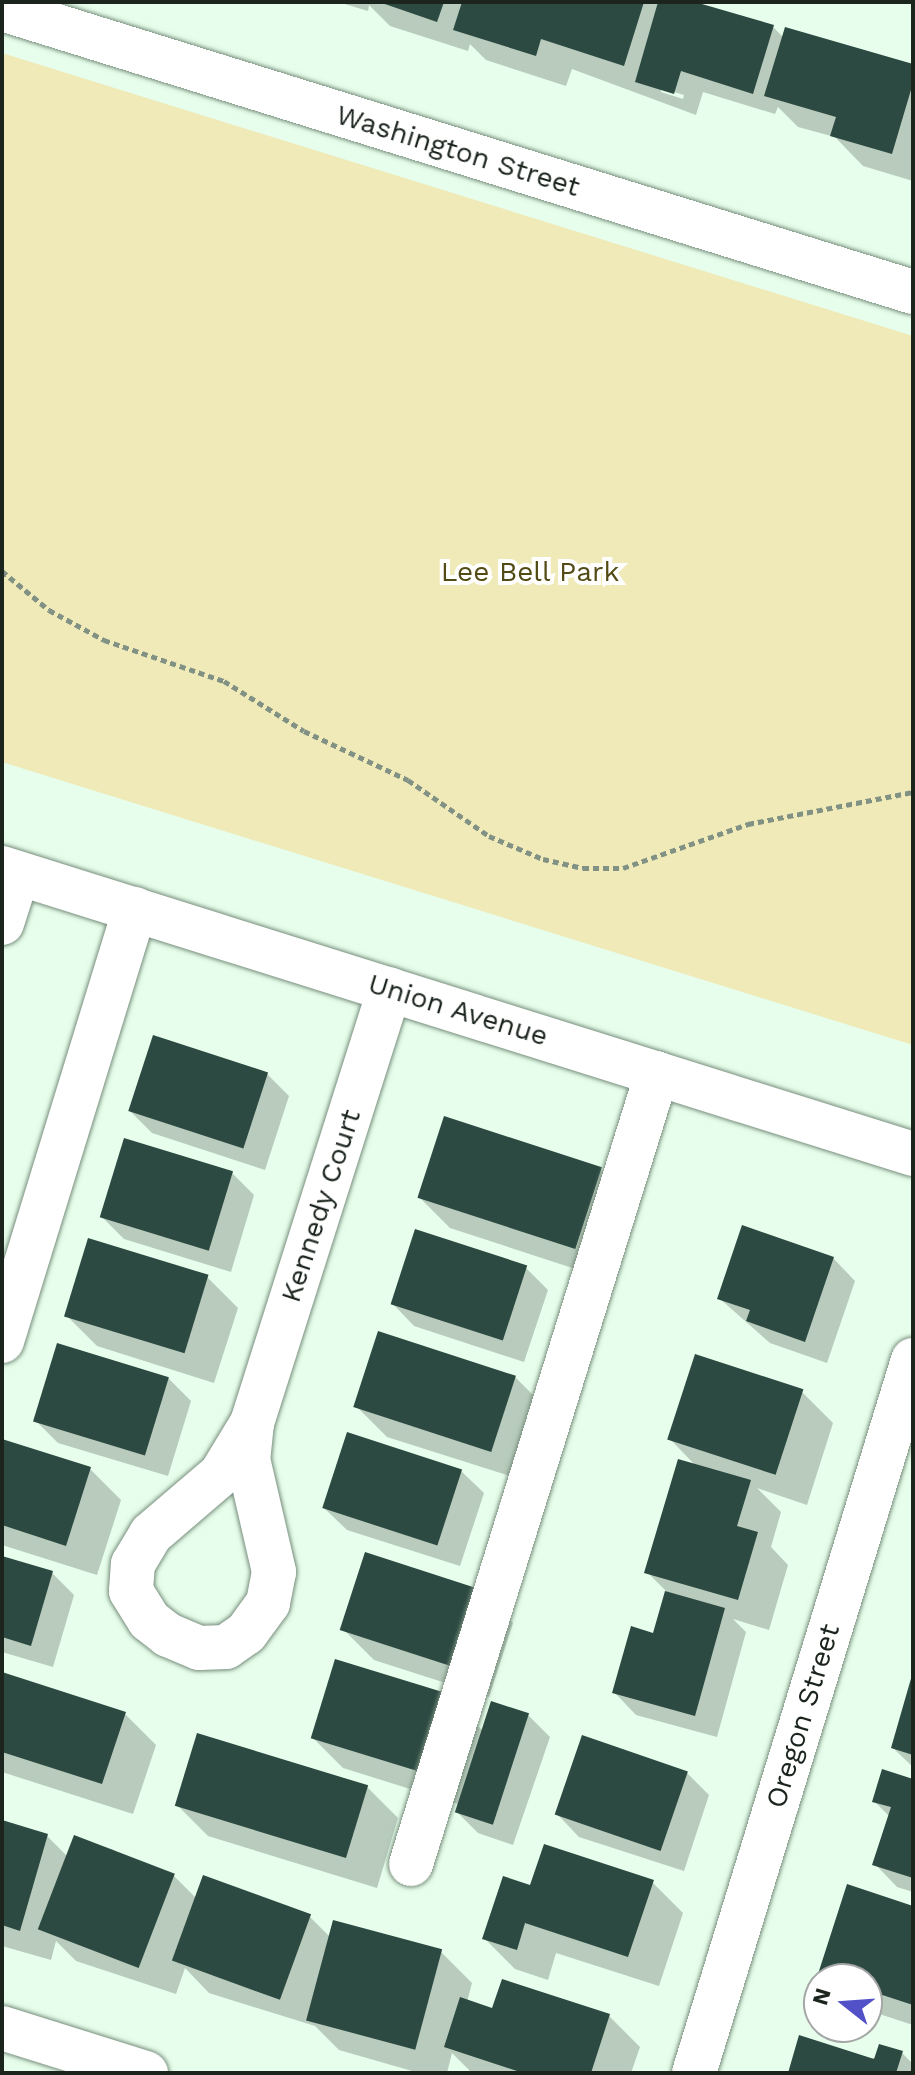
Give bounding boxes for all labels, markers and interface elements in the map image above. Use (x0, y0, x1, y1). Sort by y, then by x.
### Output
street label: Washington Street (332, 98, 584, 204)
park label: Lee Bell Park (440, 555, 620, 589)
street label: Union Avenue (364, 967, 552, 1053)
street label: Kennedy Court (274, 1105, 368, 1307)
street label: Oregon Street (759, 1620, 847, 1812)
north arrow (803, 1963, 883, 2043)
text: N (807, 1985, 836, 2008)

